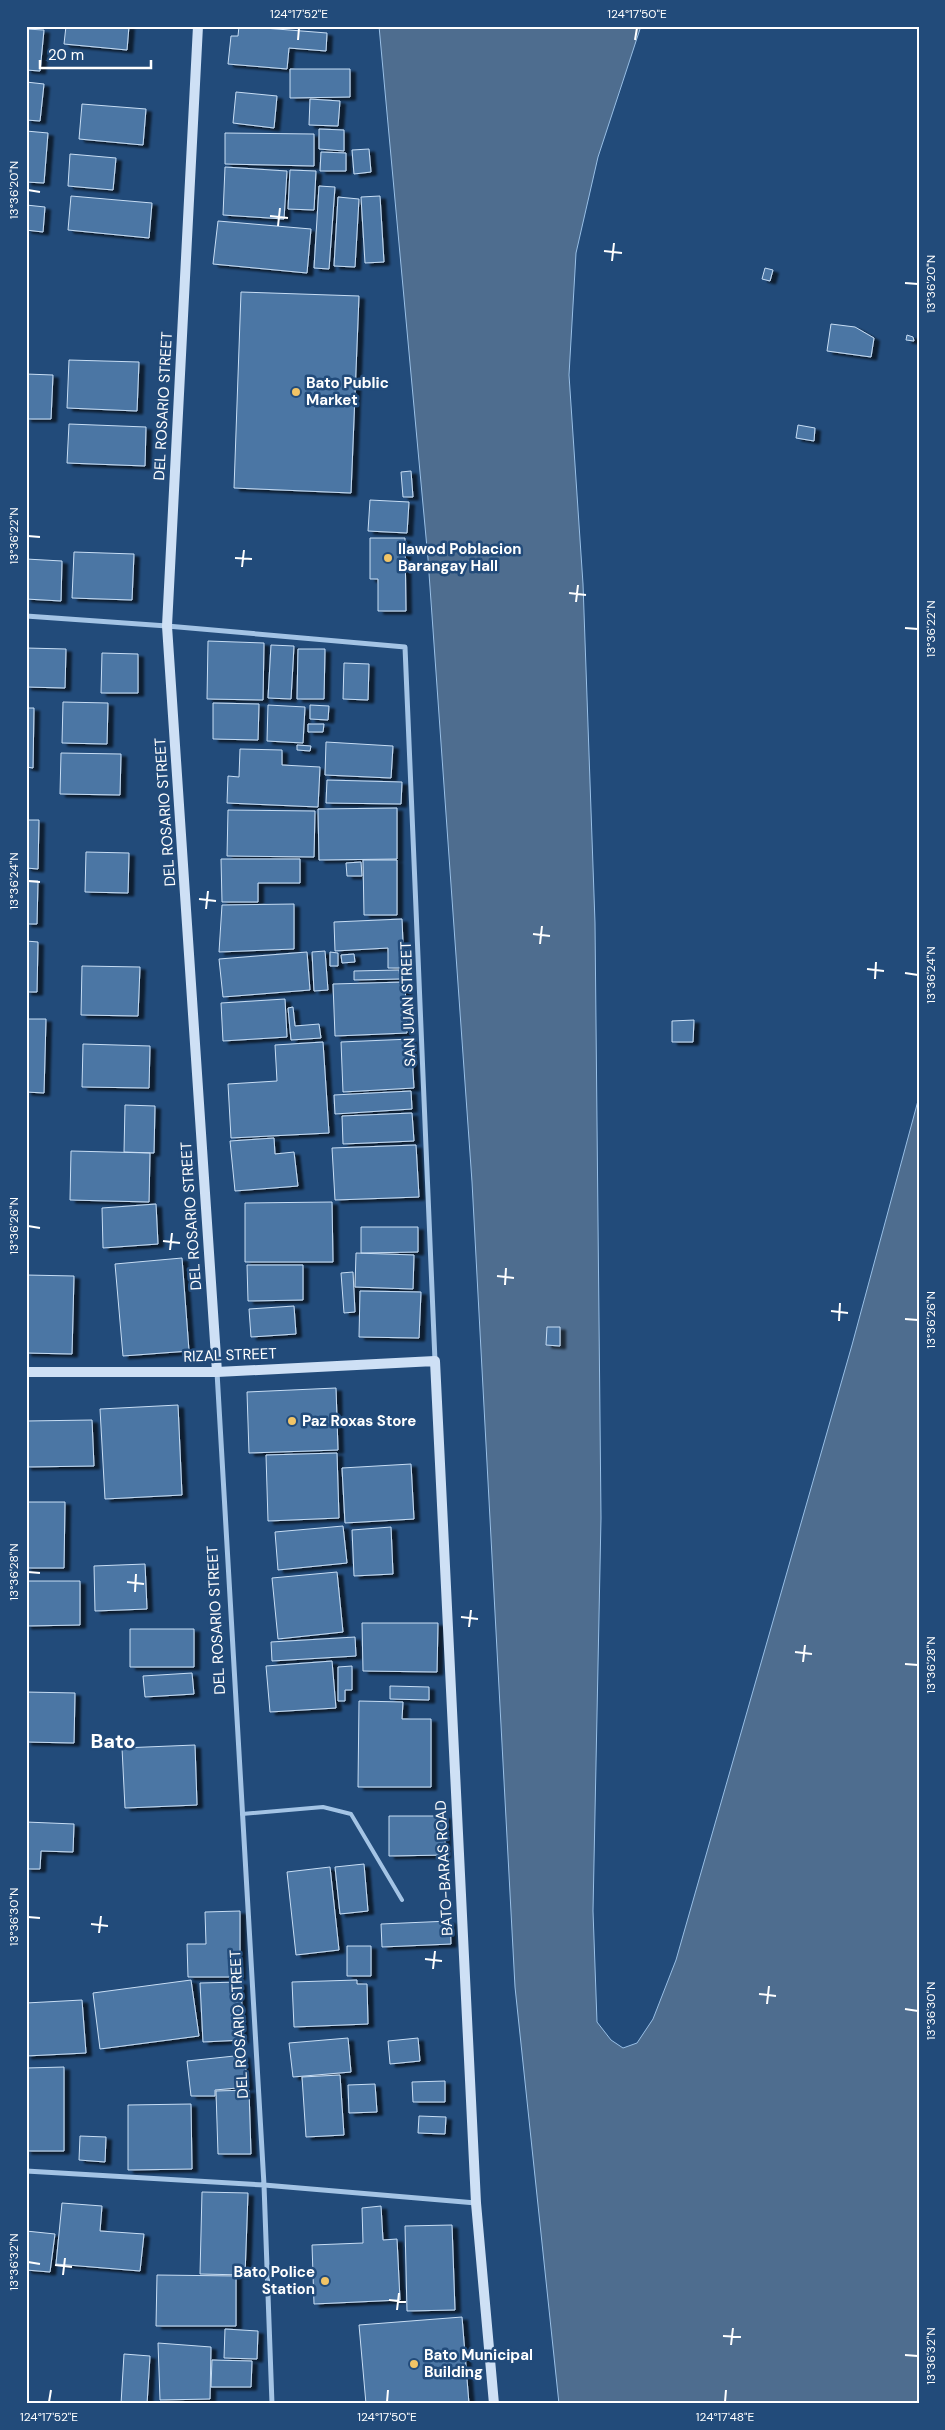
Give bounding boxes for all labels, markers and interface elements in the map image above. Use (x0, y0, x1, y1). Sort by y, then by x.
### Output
text: 124°17'52"E (270, 6, 328, 22)
text: 124°17'50"E (607, 6, 667, 22)
scale bar (40, 38, 151, 70)
text: 20 m (48, 45, 84, 65)
text: 13°36'20"N (6, 161, 22, 219)
text: 13°36'20"N (923, 255, 939, 313)
street label: DEL ROSARIO STREET (149, 331, 177, 481)
place label: Bato Public Market (306, 373, 389, 410)
marker: Bato Public Market (290, 386, 302, 398)
text: 13°36'22"N (6, 507, 22, 565)
place label: Ilawod Poblacion Barangay Hall (398, 539, 522, 576)
marker: Ilawod Poblacion Barangay Hall (382, 552, 394, 564)
text: 13°36'22"N (923, 600, 939, 658)
street label: DEL ROSARIO STREET (150, 737, 180, 887)
text: 13°36'24"N (6, 852, 22, 910)
street label: SAN JUAN STREET (396, 941, 420, 1067)
text: 13°36'24"N (923, 946, 939, 1004)
street label: DEL ROSARIO STREET (176, 1141, 206, 1291)
text: 13°36'26"N (6, 1197, 22, 1255)
text: 13°36'26"N (923, 1291, 939, 1349)
street label: RIZAL STREET (183, 1343, 277, 1367)
place label: Paz Roxas Store (302, 1411, 416, 1431)
marker: Paz Roxas Store (286, 1415, 298, 1427)
text: 13°36'28"N (6, 1543, 22, 1601)
street label: DEL ROSARIO STREET (202, 1545, 230, 1695)
text: 13°36'28"N (923, 1636, 939, 1694)
district label: Bato (91, 1728, 135, 1754)
street label: BATO-BARAS ROAD (430, 1800, 458, 1936)
text: 13°36'30"N (6, 1888, 22, 1946)
street label: DEL ROSARIO STREET (225, 1949, 253, 2099)
text: 13°36'30"N (923, 1982, 939, 2040)
text: 13°36'32"N (6, 2233, 22, 2291)
place label: Bato Police Station (234, 2262, 315, 2299)
marker: Bato Police Station (319, 2275, 331, 2287)
text: 13°36'32"N (923, 2327, 939, 2385)
place label: Bato Municipal Building (424, 2345, 533, 2382)
marker: Bato Municipal Building (408, 2358, 420, 2370)
text: 124°17'52"E (20, 2409, 78, 2425)
text: 124°17'50"E (357, 2409, 417, 2425)
text: 124°17'48"E (696, 2409, 754, 2425)

